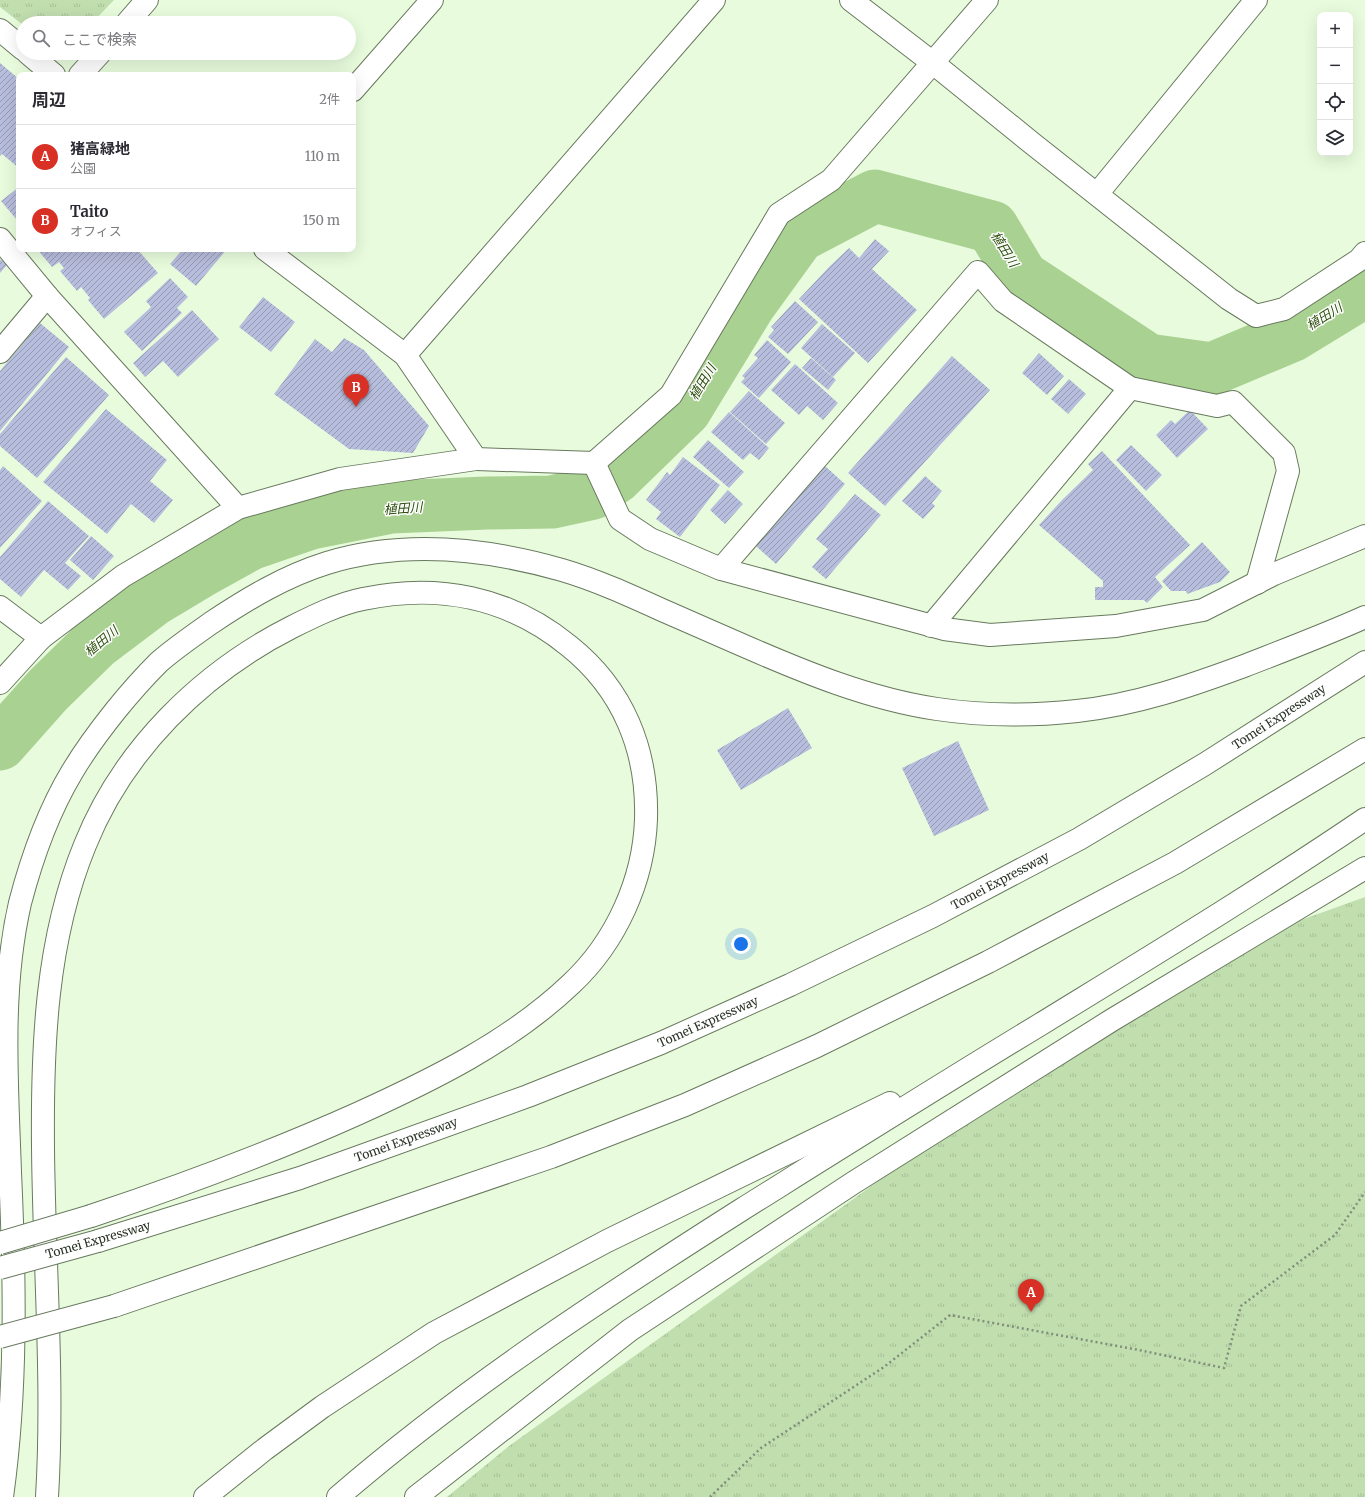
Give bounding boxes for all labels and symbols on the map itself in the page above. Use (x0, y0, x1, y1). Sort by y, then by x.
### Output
water label: 植田川 (987, 228, 1023, 272)
water label: 植田川 (1303, 298, 1347, 334)
water label: 植田川 (685, 359, 721, 403)
pin: B (343, 374, 369, 407)
water label: 植田川 (383, 499, 425, 518)
water label: 植田川 (81, 621, 123, 660)
street label: Tomei Expressway (1229, 681, 1328, 752)
street label: Tomei Expressway (948, 848, 1051, 913)
your location (731, 934, 751, 954)
street label: Tomei Expressway (655, 993, 760, 1050)
street label: Tomei Expressway (352, 1114, 459, 1165)
street label: Tomei Expressway (44, 1217, 152, 1262)
pin: A (1018, 1279, 1044, 1312)

